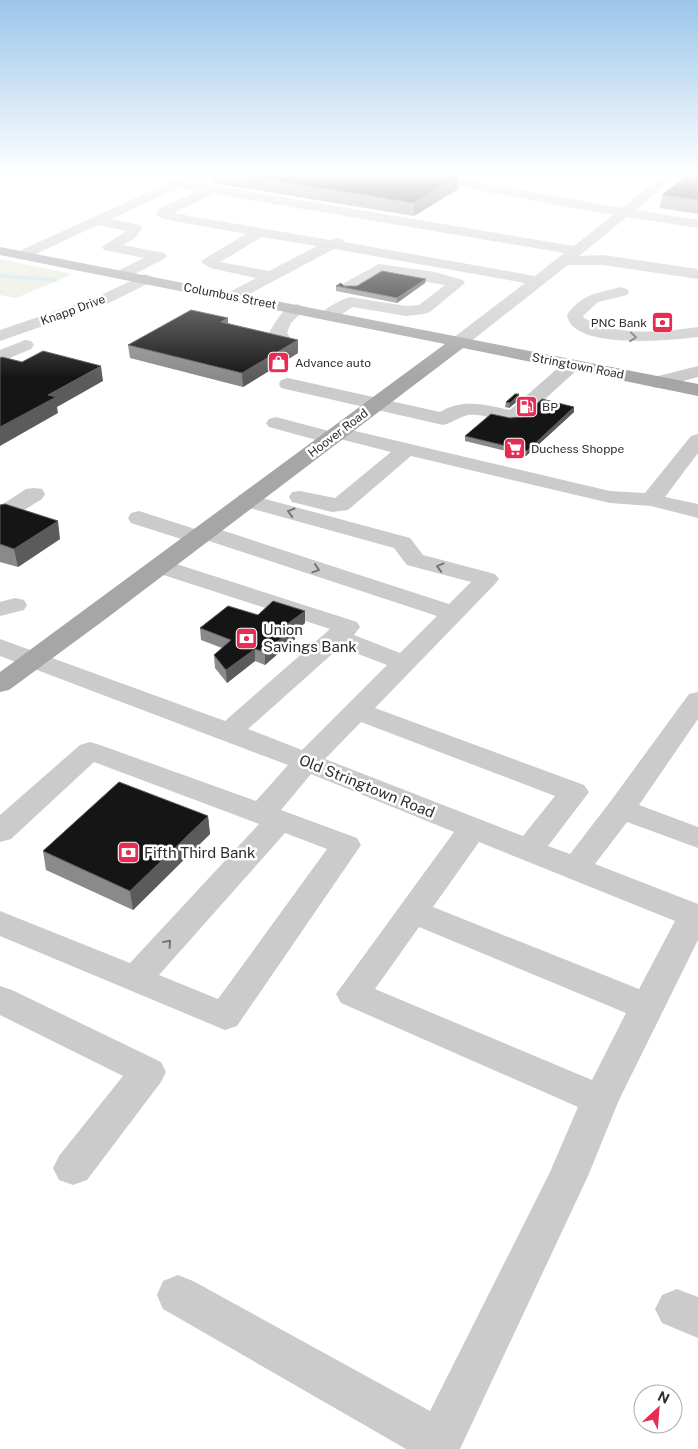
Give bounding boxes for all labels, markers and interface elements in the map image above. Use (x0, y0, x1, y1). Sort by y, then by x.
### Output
street label: Columbus Street (183, 280, 278, 312)
street label: Knapp Drive (39, 292, 107, 328)
bank icon: PNC Bank (651, 311, 675, 335)
place label: PNC Bank (591, 316, 647, 330)
one-way arrow (629, 331, 637, 342)
street label: Stringtown Road (531, 350, 625, 382)
shop icon: Advance auto (267, 351, 291, 375)
place label: Advance auto (295, 356, 371, 370)
fuel station icon: BP (514, 395, 538, 419)
place label: BP (542, 400, 558, 414)
street label: Hoover Road (305, 406, 371, 460)
supermarket icon: Duchess Shoppe (503, 437, 527, 461)
place label: Duchess Shoppe (531, 442, 624, 456)
one-way arrow (287, 508, 295, 518)
one-way arrow (437, 562, 445, 572)
one-way arrow (312, 563, 320, 573)
place label: Union Savings Bank (263, 621, 357, 655)
bank icon: Union Savings Bank (235, 626, 259, 650)
street label: Old Stringtown Road (297, 751, 437, 821)
bank icon: Fifth Third Bank (116, 840, 140, 864)
place label: Fifth Third Bank (144, 844, 255, 861)
one-way arrow (162, 940, 171, 949)
north arrow (633, 1384, 683, 1434)
text: N (655, 1388, 672, 1407)

